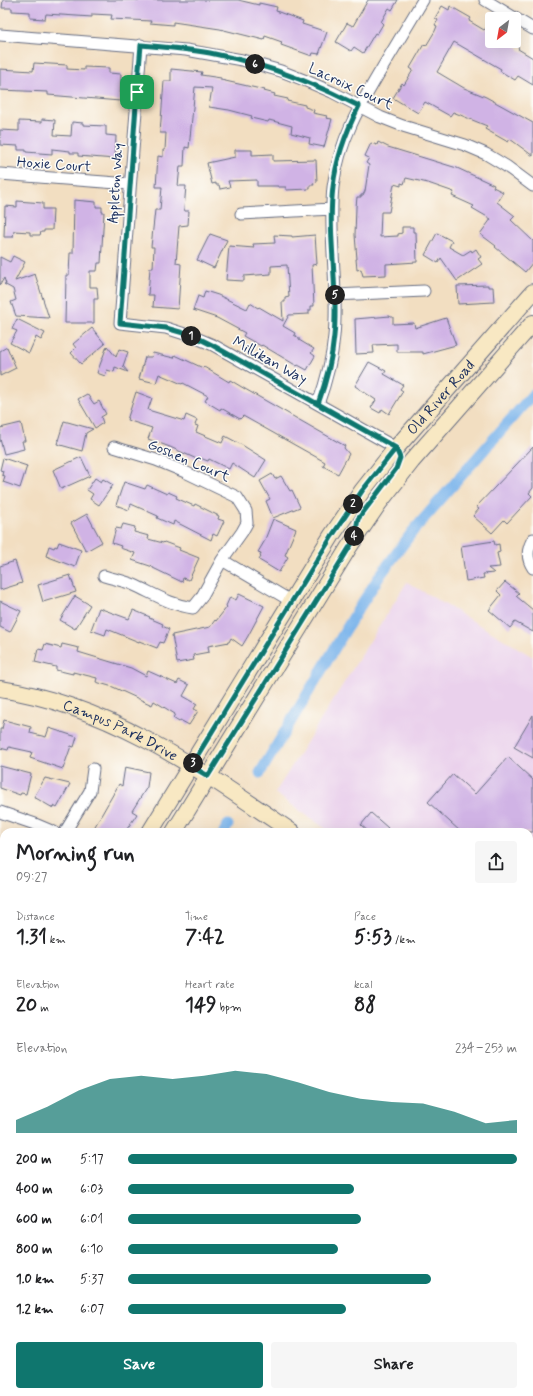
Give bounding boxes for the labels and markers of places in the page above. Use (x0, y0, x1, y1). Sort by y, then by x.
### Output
pin: 6 (245, 54, 265, 74)
pin (120, 75, 154, 109)
pin: 5 (325, 285, 345, 305)
pin: 1 (181, 326, 201, 346)
pin: 2 (343, 494, 363, 514)
pin: 4 (344, 526, 364, 546)
pin: 3 (183, 753, 203, 773)

